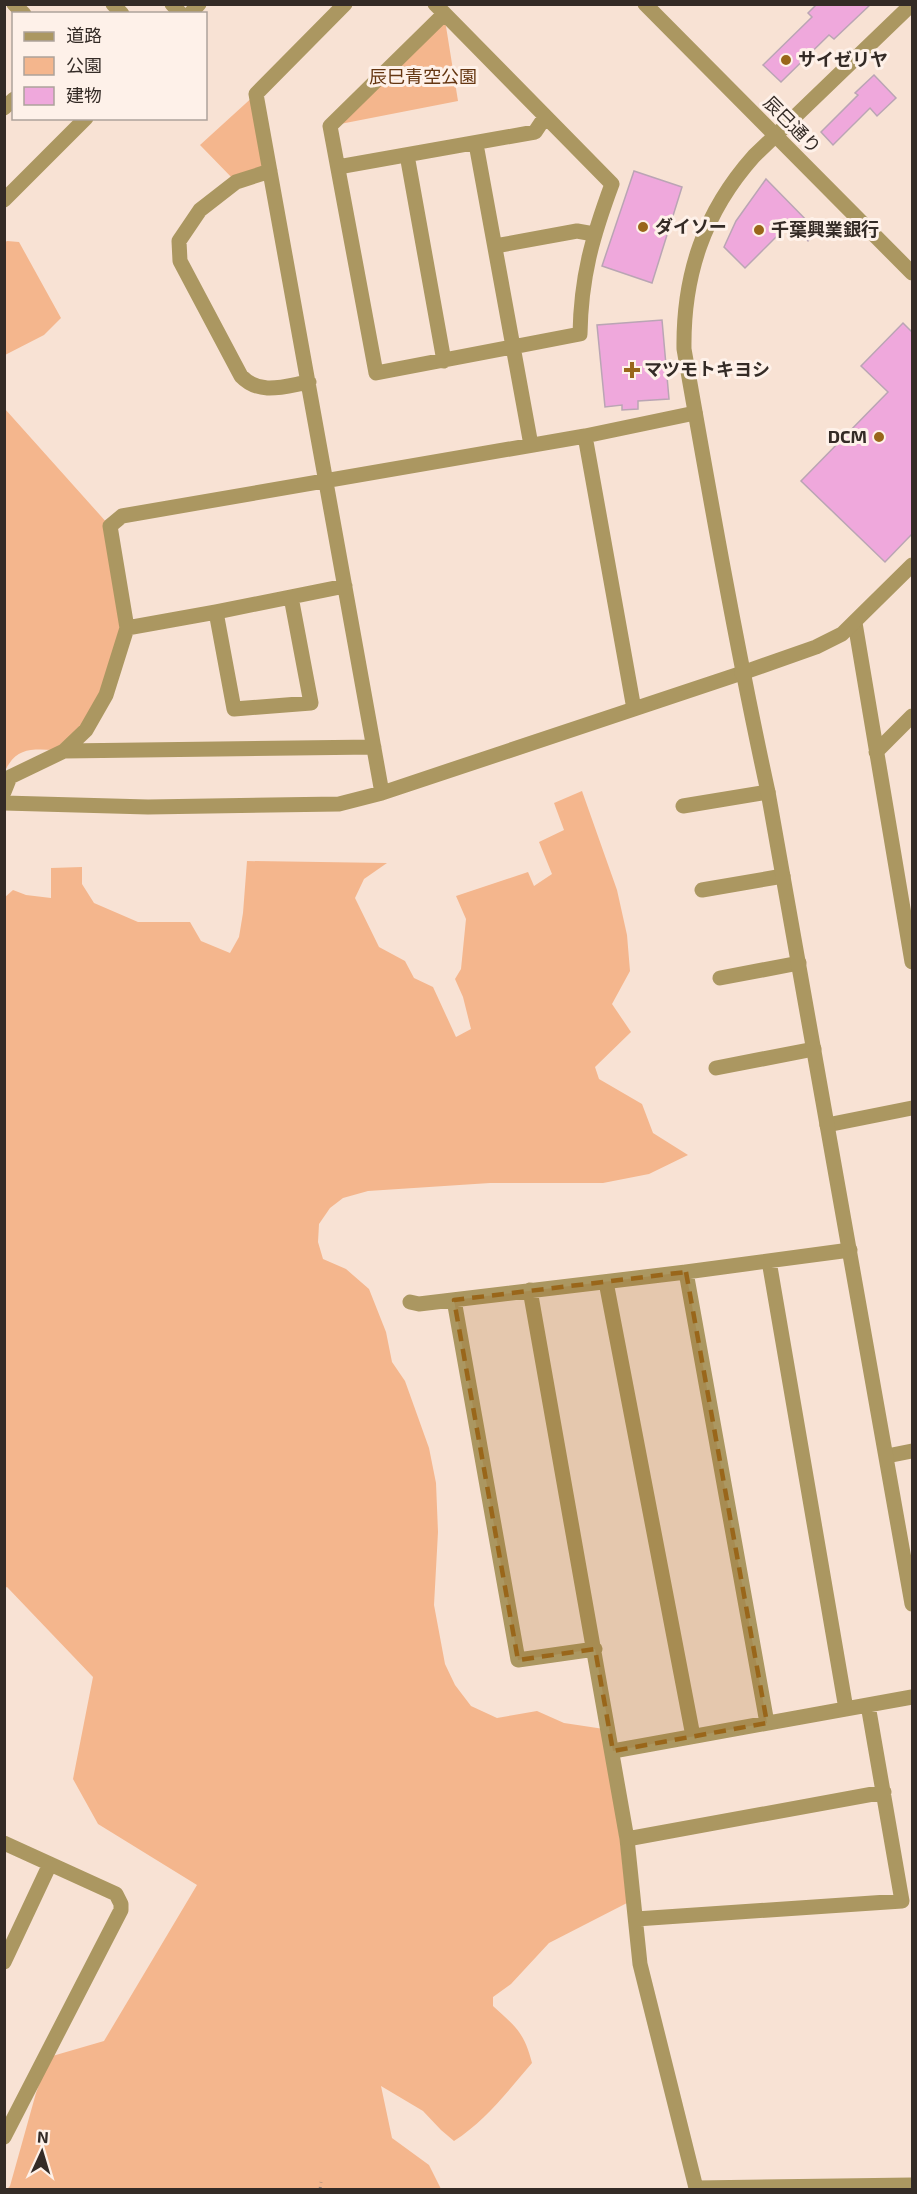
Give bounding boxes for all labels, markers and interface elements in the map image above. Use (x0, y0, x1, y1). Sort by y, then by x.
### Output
legend (12, 12, 207, 120)
text: 道路 (66, 24, 102, 46)
place label: サイゼリヤ (798, 48, 888, 70)
marker: サイゼリヤ (779, 53, 793, 67)
text: 公園 (66, 54, 102, 76)
park label: 辰巳青空公園 (369, 65, 477, 87)
text: 建物 (66, 84, 102, 106)
street label: 辰巳通り (759, 91, 826, 158)
place label: ダイソー (655, 215, 727, 237)
place label: 千葉興業銀行 (771, 218, 879, 240)
marker: ダイソー (636, 220, 650, 234)
marker: 千葉興業銀行 (752, 223, 766, 237)
place label: マツモトキヨシ (644, 358, 770, 380)
marker: マツモトキヨシ (625, 363, 639, 377)
place label: DCM (828, 425, 867, 447)
marker: DCM (872, 430, 886, 444)
north arrow (12, 2122, 72, 2182)
text: N (37, 2127, 50, 2146)

